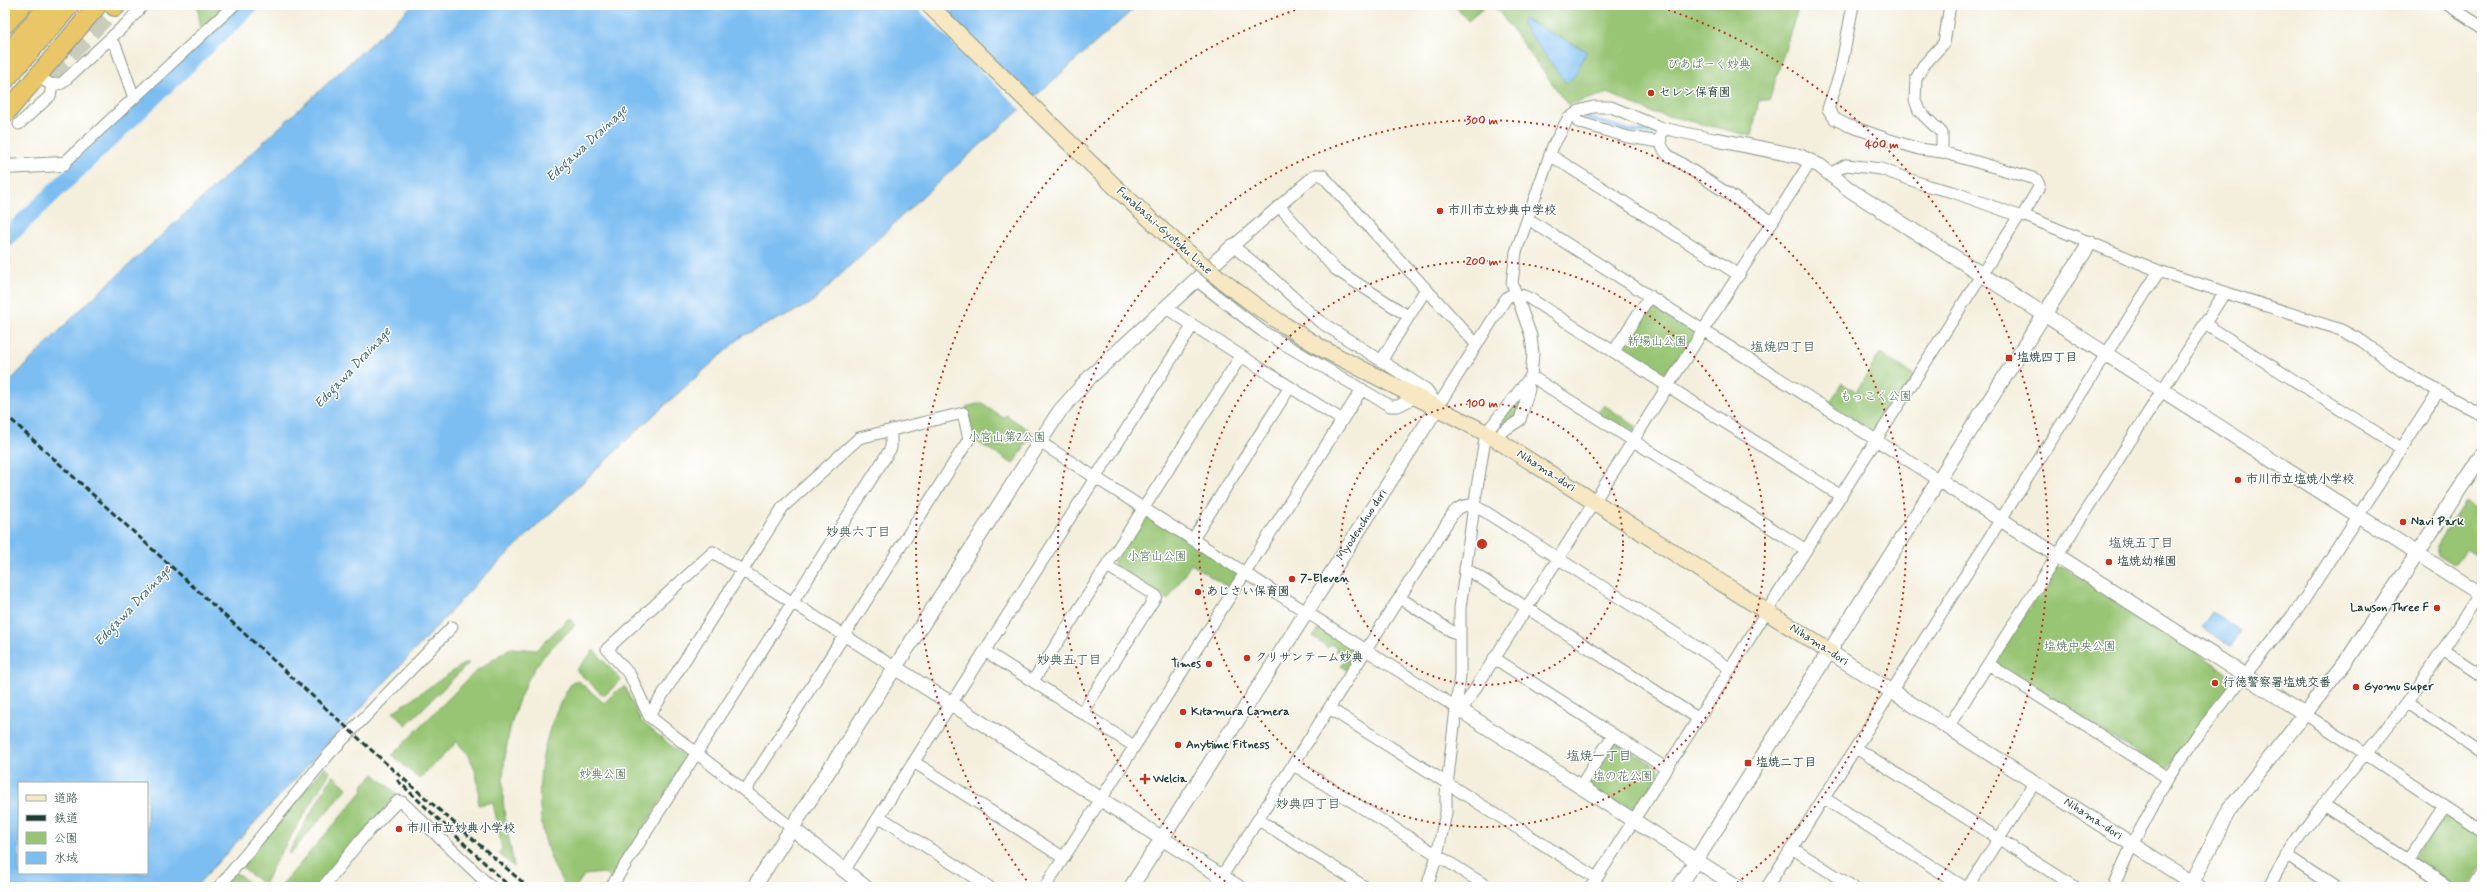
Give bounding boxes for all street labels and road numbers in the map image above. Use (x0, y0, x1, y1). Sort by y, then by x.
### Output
street label: Funabashi-Gyotoku Line (1113, 184, 1215, 278)
street label: Nihama-dori (1514, 446, 1578, 496)
street label: Myodenchuo dori (1333, 486, 1391, 564)
street label: Nihama-dori (1787, 620, 1851, 670)
street label: Nihama-dori (2061, 794, 2125, 844)

